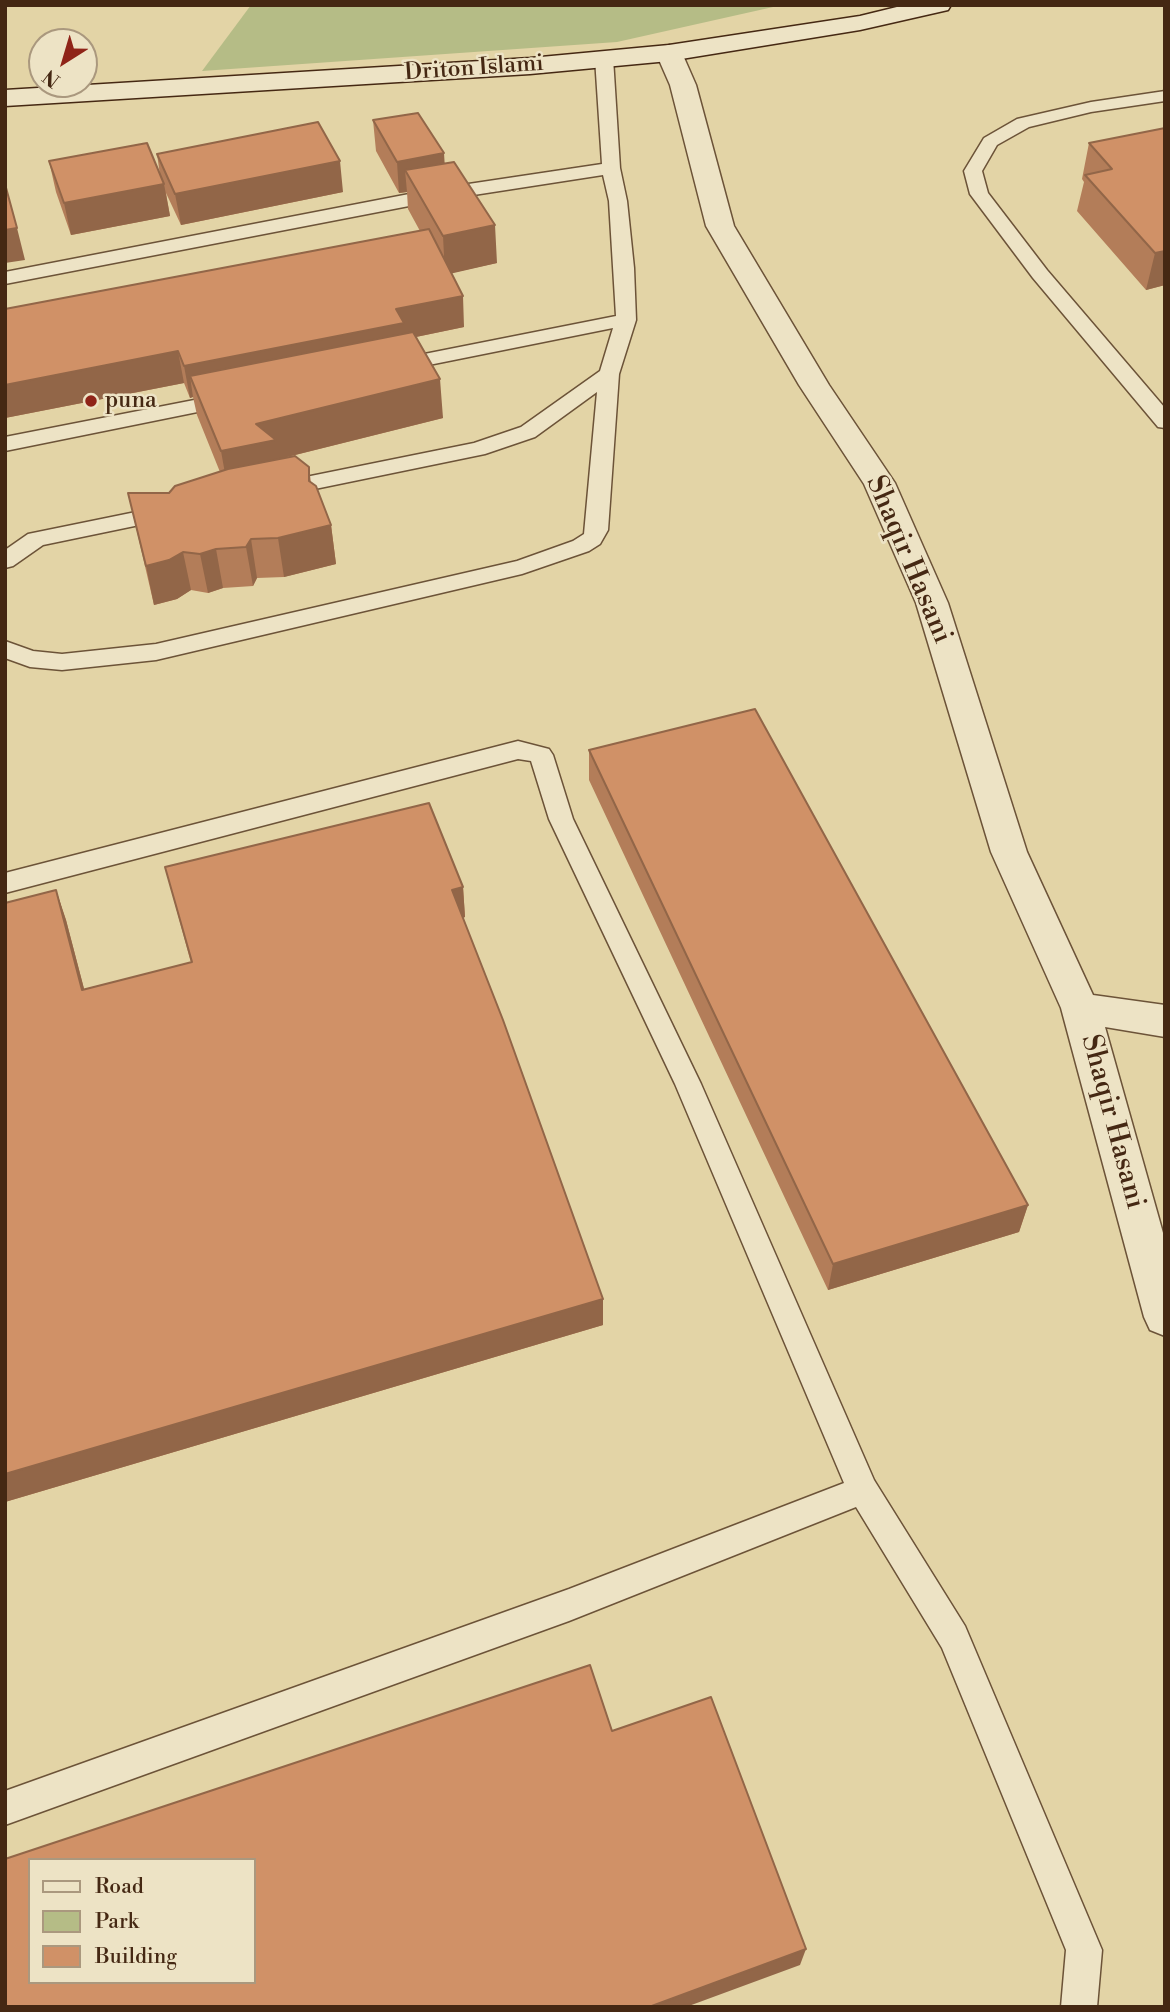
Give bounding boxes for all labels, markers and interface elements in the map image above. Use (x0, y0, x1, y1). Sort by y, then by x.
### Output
north arrow (28, 28, 98, 98)
street label: Driton Islami (403, 50, 545, 88)
text: N (38, 64, 65, 92)
place label: puna (105, 387, 157, 415)
marker: puna (83, 393, 99, 409)
street label: Shaqir Hasani (858, 471, 958, 649)
street label: Shaqir Hasani (1073, 1031, 1151, 1213)
legend (28, 1858, 256, 1984)
text: Road (95, 1874, 144, 1900)
text: Park (95, 1909, 139, 1935)
text: Building (95, 1944, 177, 1970)

